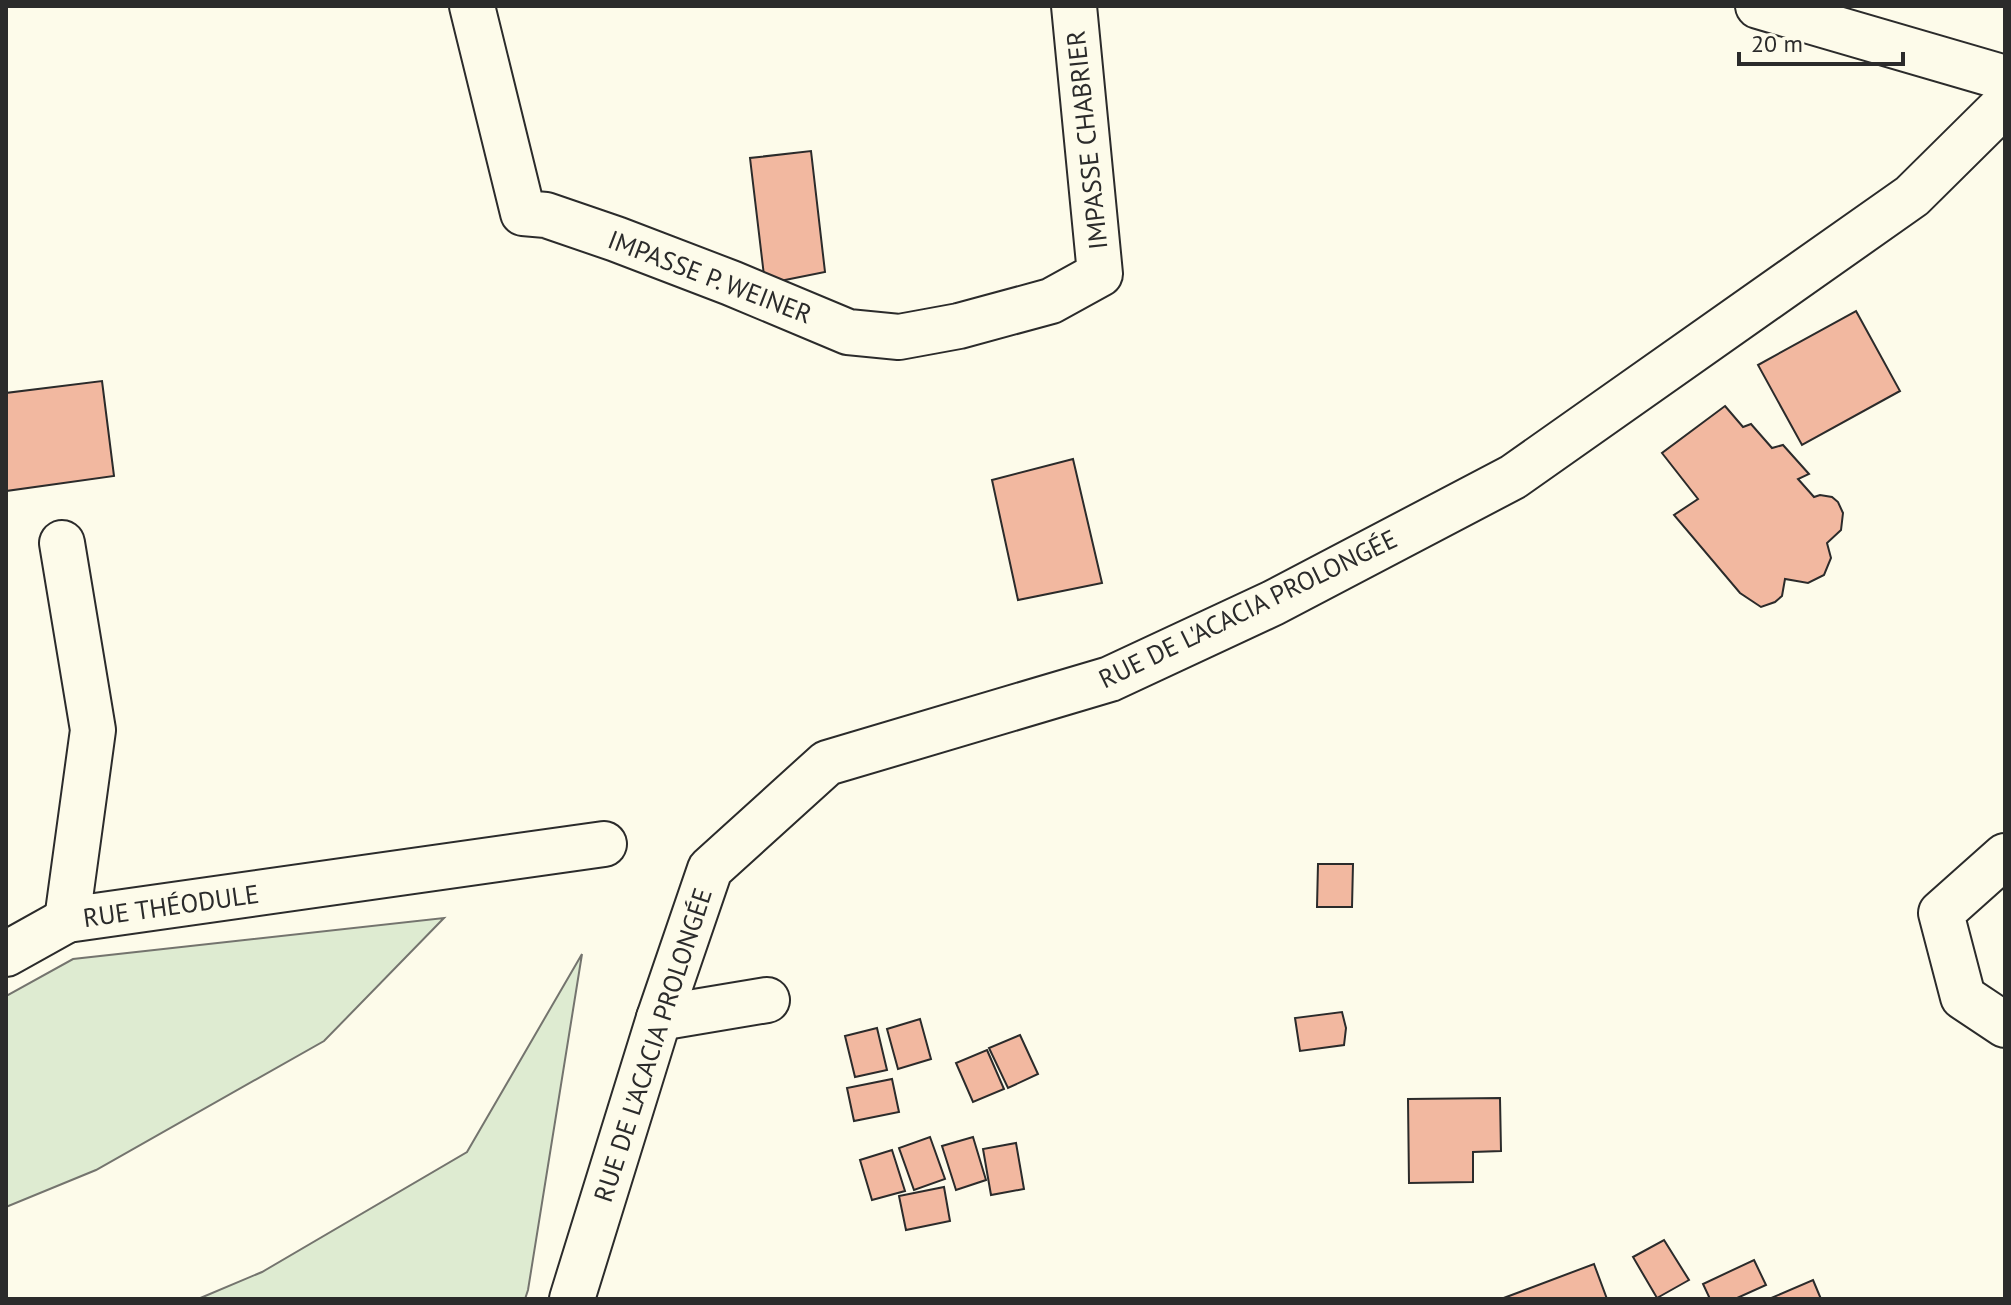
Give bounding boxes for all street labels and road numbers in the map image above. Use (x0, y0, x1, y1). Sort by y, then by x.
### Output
street label: IMPASSE CHABRIER (1059, 29, 1114, 251)
street label: IMPASSE P. WEINER (604, 222, 817, 331)
street label: RUE DE L'ACACIA PROLONGÉE (1093, 522, 1402, 695)
street label: RUE THÉODULE (81, 877, 261, 934)
street label: RUE DE L'ACACIA PROLONGÉE (586, 884, 719, 1206)

